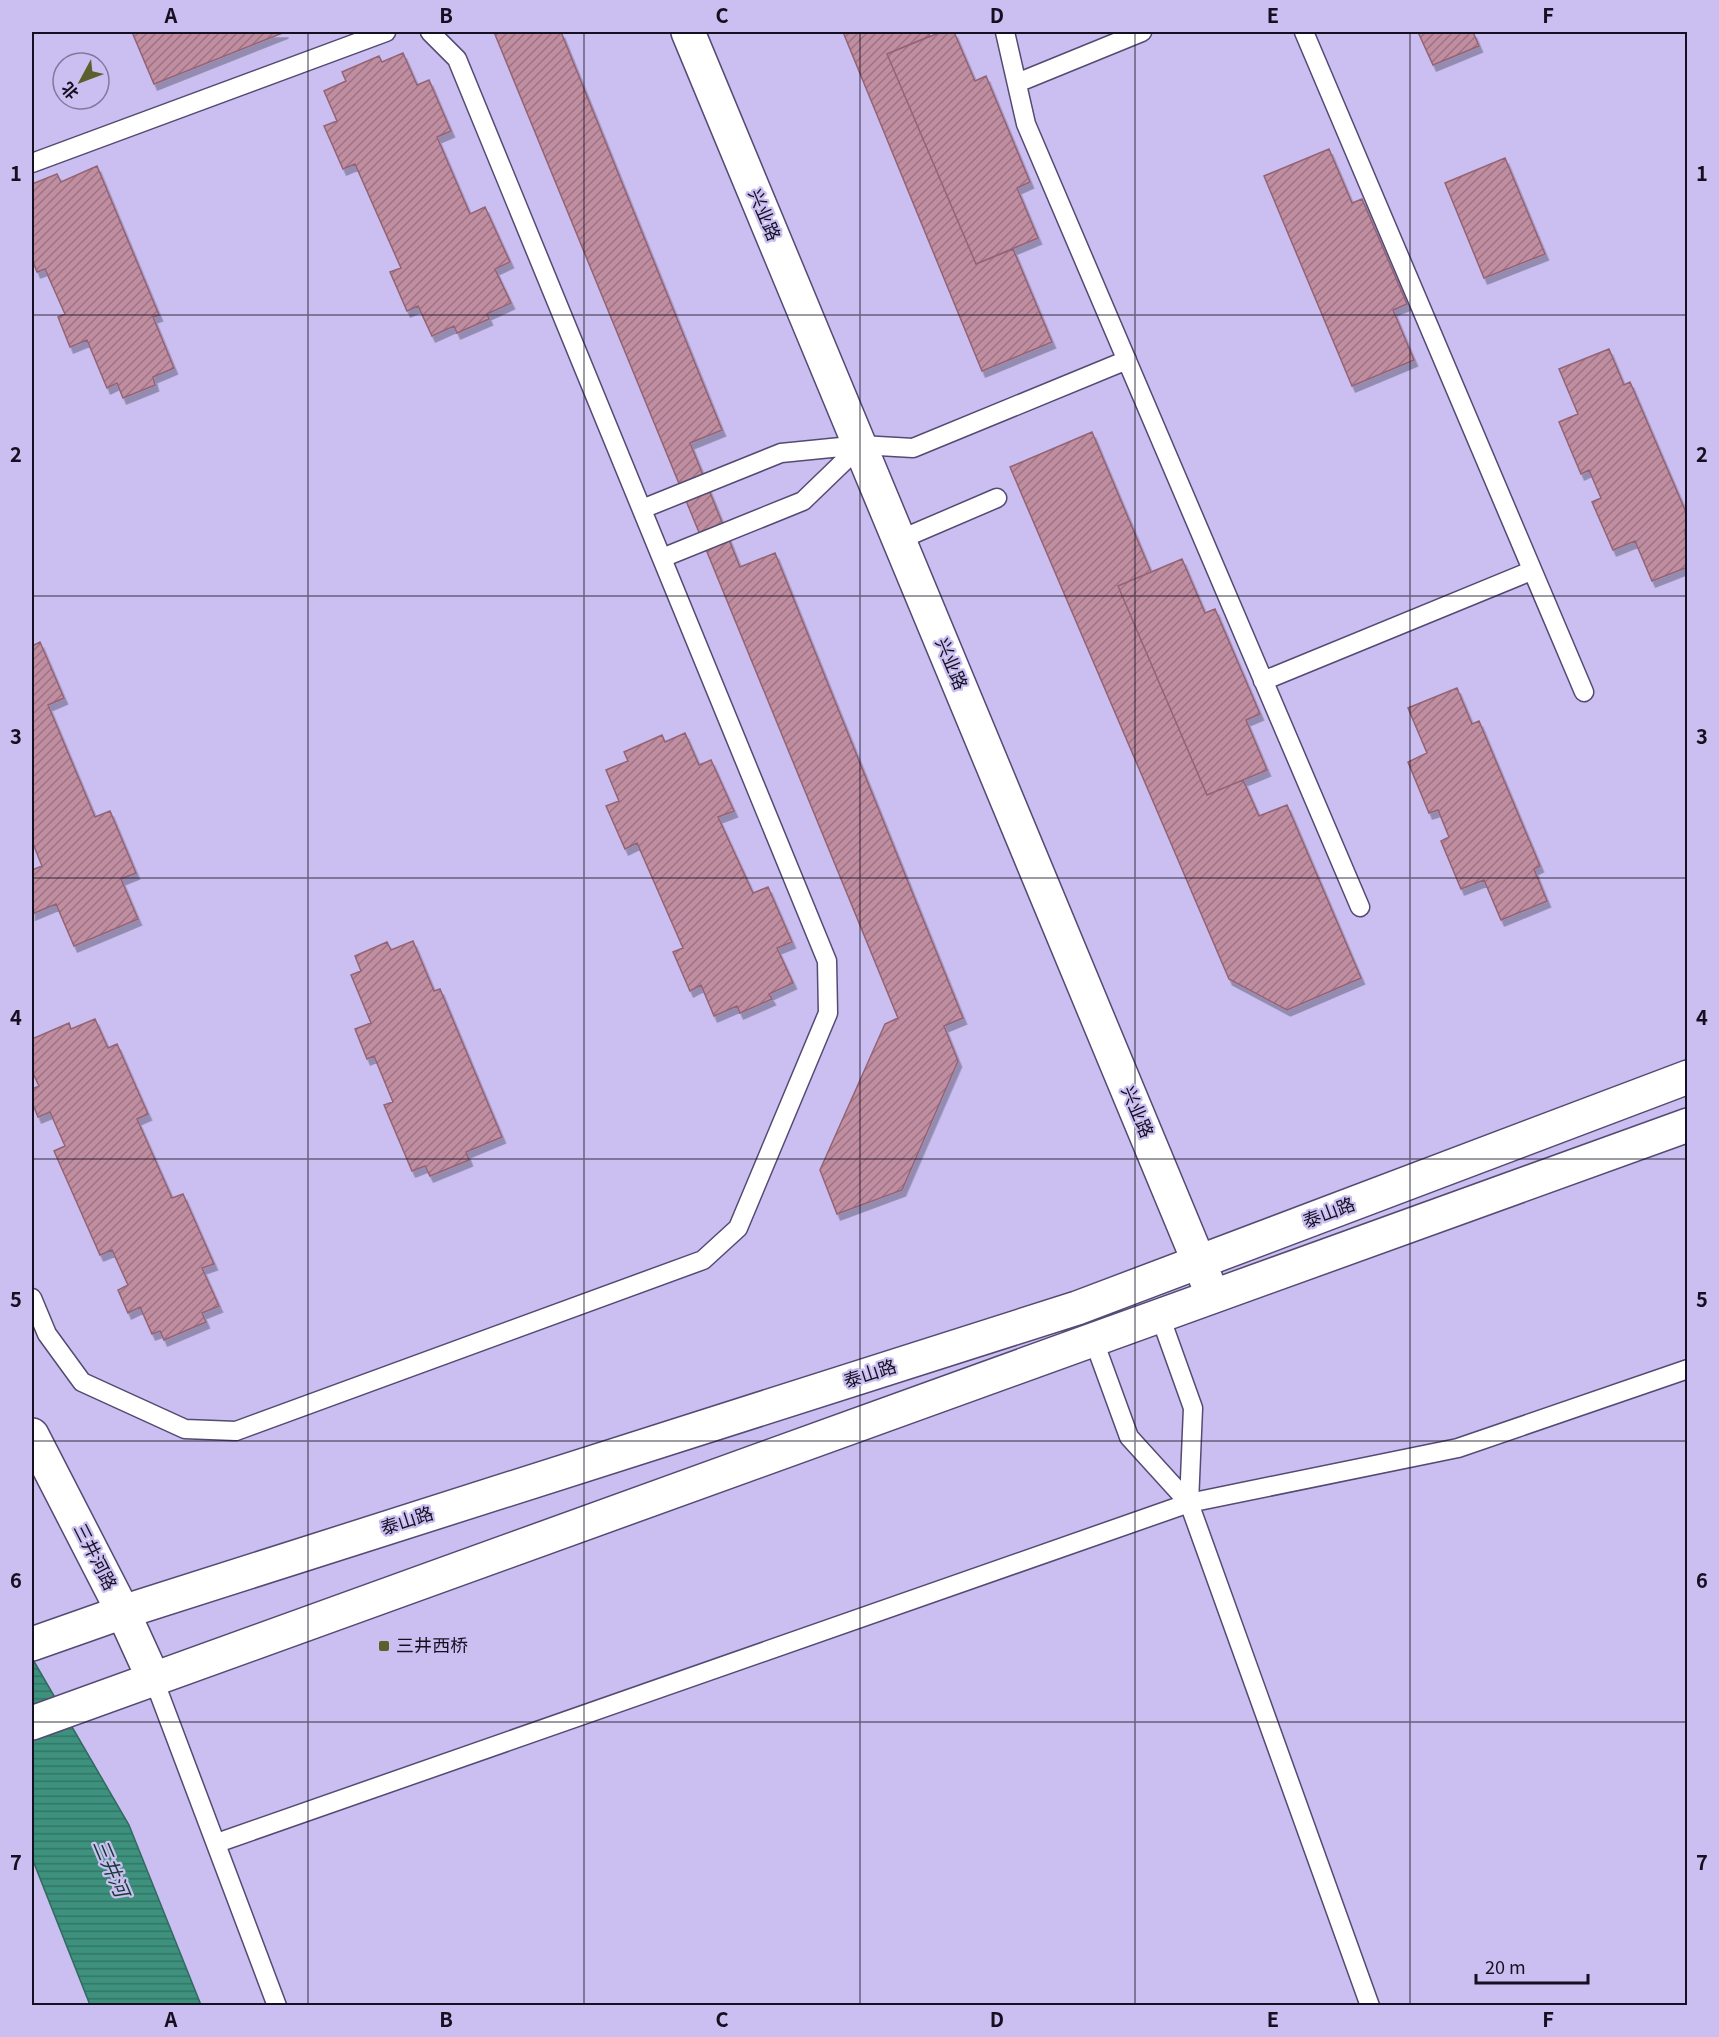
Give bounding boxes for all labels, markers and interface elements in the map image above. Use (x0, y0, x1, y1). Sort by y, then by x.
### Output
text: A (164, 0, 178, 29)
text: B (439, 0, 453, 29)
text: C (715, 0, 729, 29)
text: D (990, 0, 1004, 29)
text: E (1267, 0, 1279, 29)
text: F (1542, 0, 1554, 29)
north arrow (51, 51, 111, 111)
text: 北 (55, 78, 83, 105)
text: 1 (10, 158, 22, 187)
text: 1 (1696, 158, 1708, 187)
street label: 兴业路 (743, 184, 788, 244)
text: 2 (10, 439, 22, 468)
text: 2 (1696, 439, 1708, 468)
street label: 兴业路 (930, 633, 975, 693)
text: 3 (10, 721, 22, 750)
text: 3 (1696, 721, 1708, 750)
text: 4 (10, 1002, 22, 1031)
text: 4 (1696, 1002, 1708, 1031)
street label: 兴业路 (1116, 1081, 1161, 1141)
street label: 泰山路 (1298, 1189, 1358, 1233)
text: 5 (10, 1284, 22, 1313)
text: 5 (1696, 1284, 1708, 1313)
street label: 泰山路 (840, 1351, 899, 1393)
street label: 泰山路 (377, 1498, 436, 1540)
street label: 三井河路 (69, 1518, 125, 1594)
text: 6 (10, 1565, 22, 1594)
text: 6 (1696, 1565, 1708, 1594)
place label: 三井西桥 (396, 1631, 468, 1657)
marker: 三井西桥 (377, 1639, 391, 1653)
water label: 三井河 (87, 1834, 139, 1904)
text: 7 (10, 1847, 22, 1876)
text: 7 (1696, 1847, 1708, 1876)
scale bar (1476, 1947, 1588, 1985)
text: 20 m (1485, 1953, 1526, 1979)
text: A (164, 2004, 178, 2033)
text: B (439, 2004, 453, 2033)
text: C (715, 2004, 729, 2033)
text: D (990, 2004, 1004, 2033)
text: E (1267, 2004, 1279, 2033)
text: F (1542, 2004, 1554, 2033)

